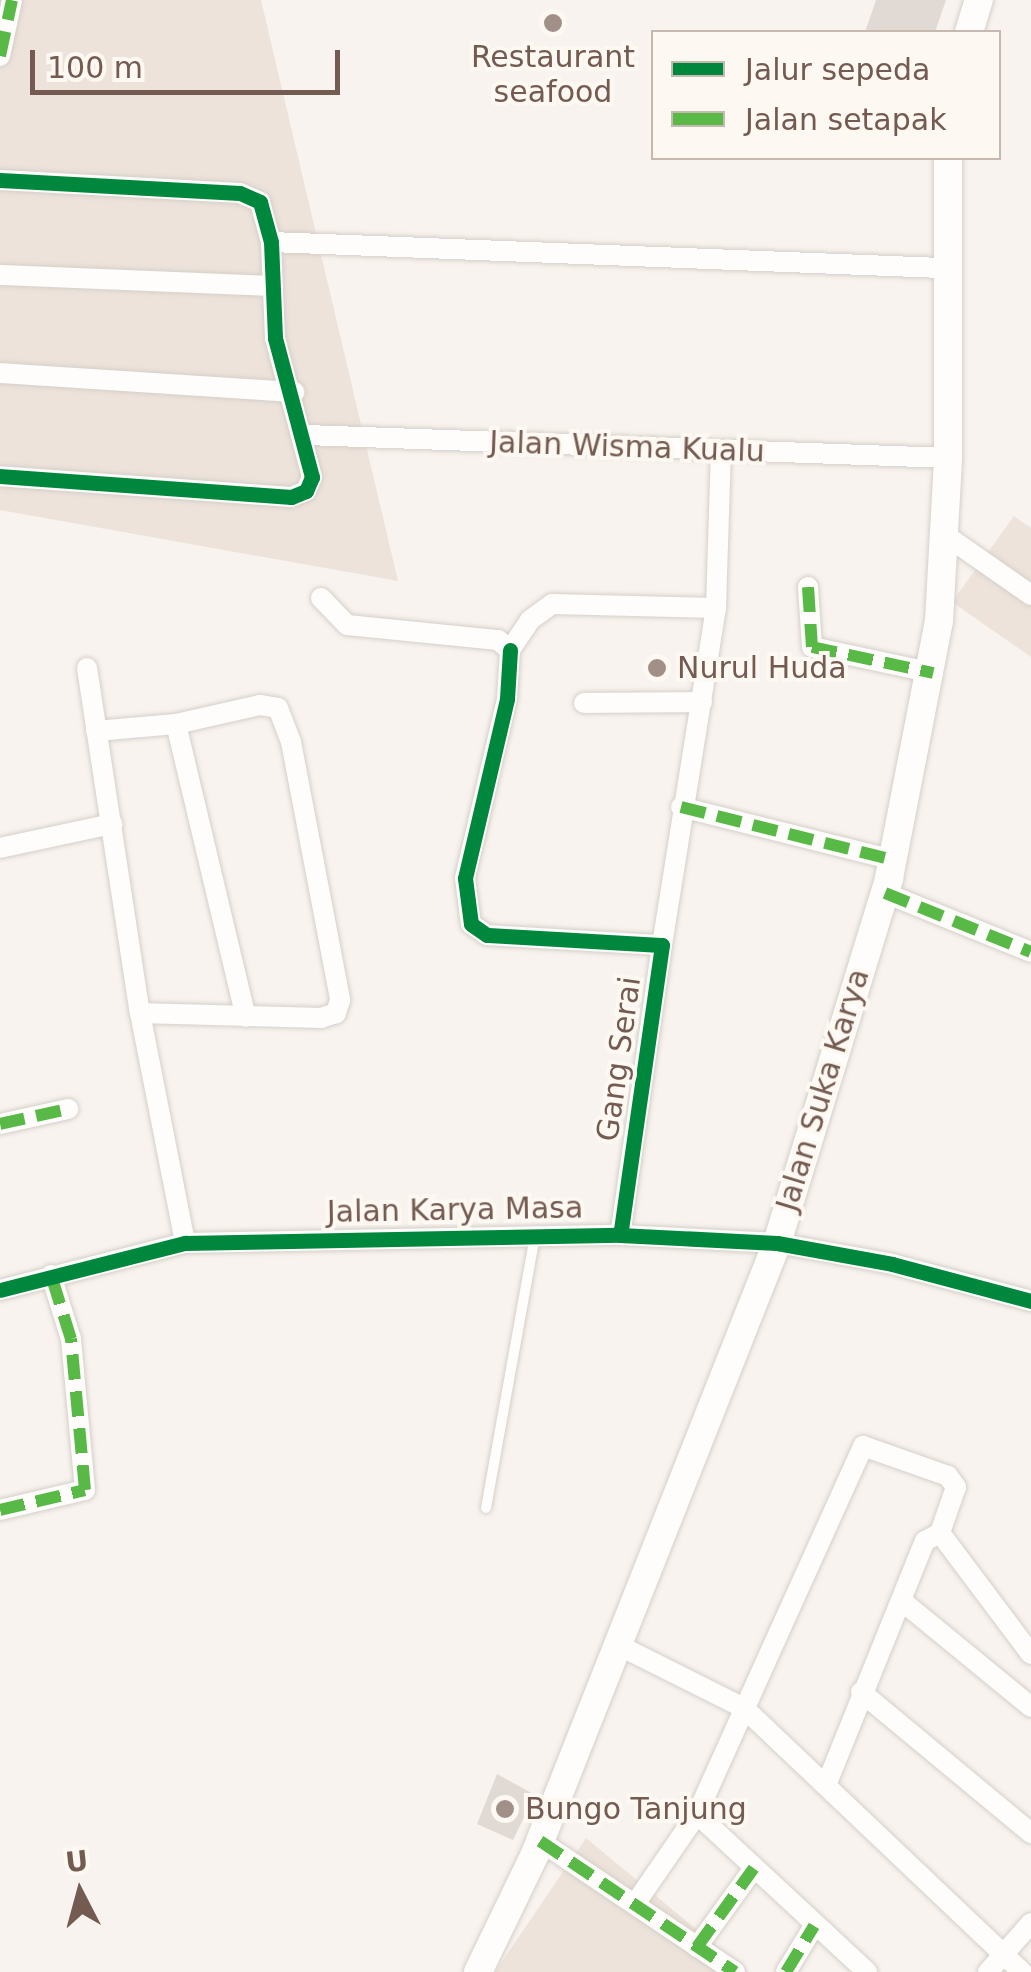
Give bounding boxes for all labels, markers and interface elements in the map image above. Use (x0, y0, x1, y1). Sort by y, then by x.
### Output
marker: Restaurant seafood (542, 12, 564, 34)
scale bar (35, 30, 345, 92)
legend (651, 30, 1001, 160)
place label: Restaurant seafood (471, 39, 635, 110)
text: 100 m (47, 50, 143, 85)
text: Jalur sepeda (745, 52, 930, 87)
text: Jalan setapak (745, 102, 947, 137)
street label: Jalan Wisma Kualu (489, 424, 765, 470)
place label: Nurul Huda (677, 650, 847, 686)
marker: Nurul Huda (646, 657, 668, 679)
street label: Jalan Suka Karya (769, 965, 877, 1215)
street label: Gang Serai (590, 974, 648, 1144)
street label: Jalan Karya Masa (327, 1190, 583, 1230)
place label: Bungo Tanjung (525, 1791, 747, 1827)
marker: Bungo Tanjung (494, 1798, 516, 1820)
north arrow (30, 1842, 130, 1942)
text: U (64, 1844, 90, 1879)

